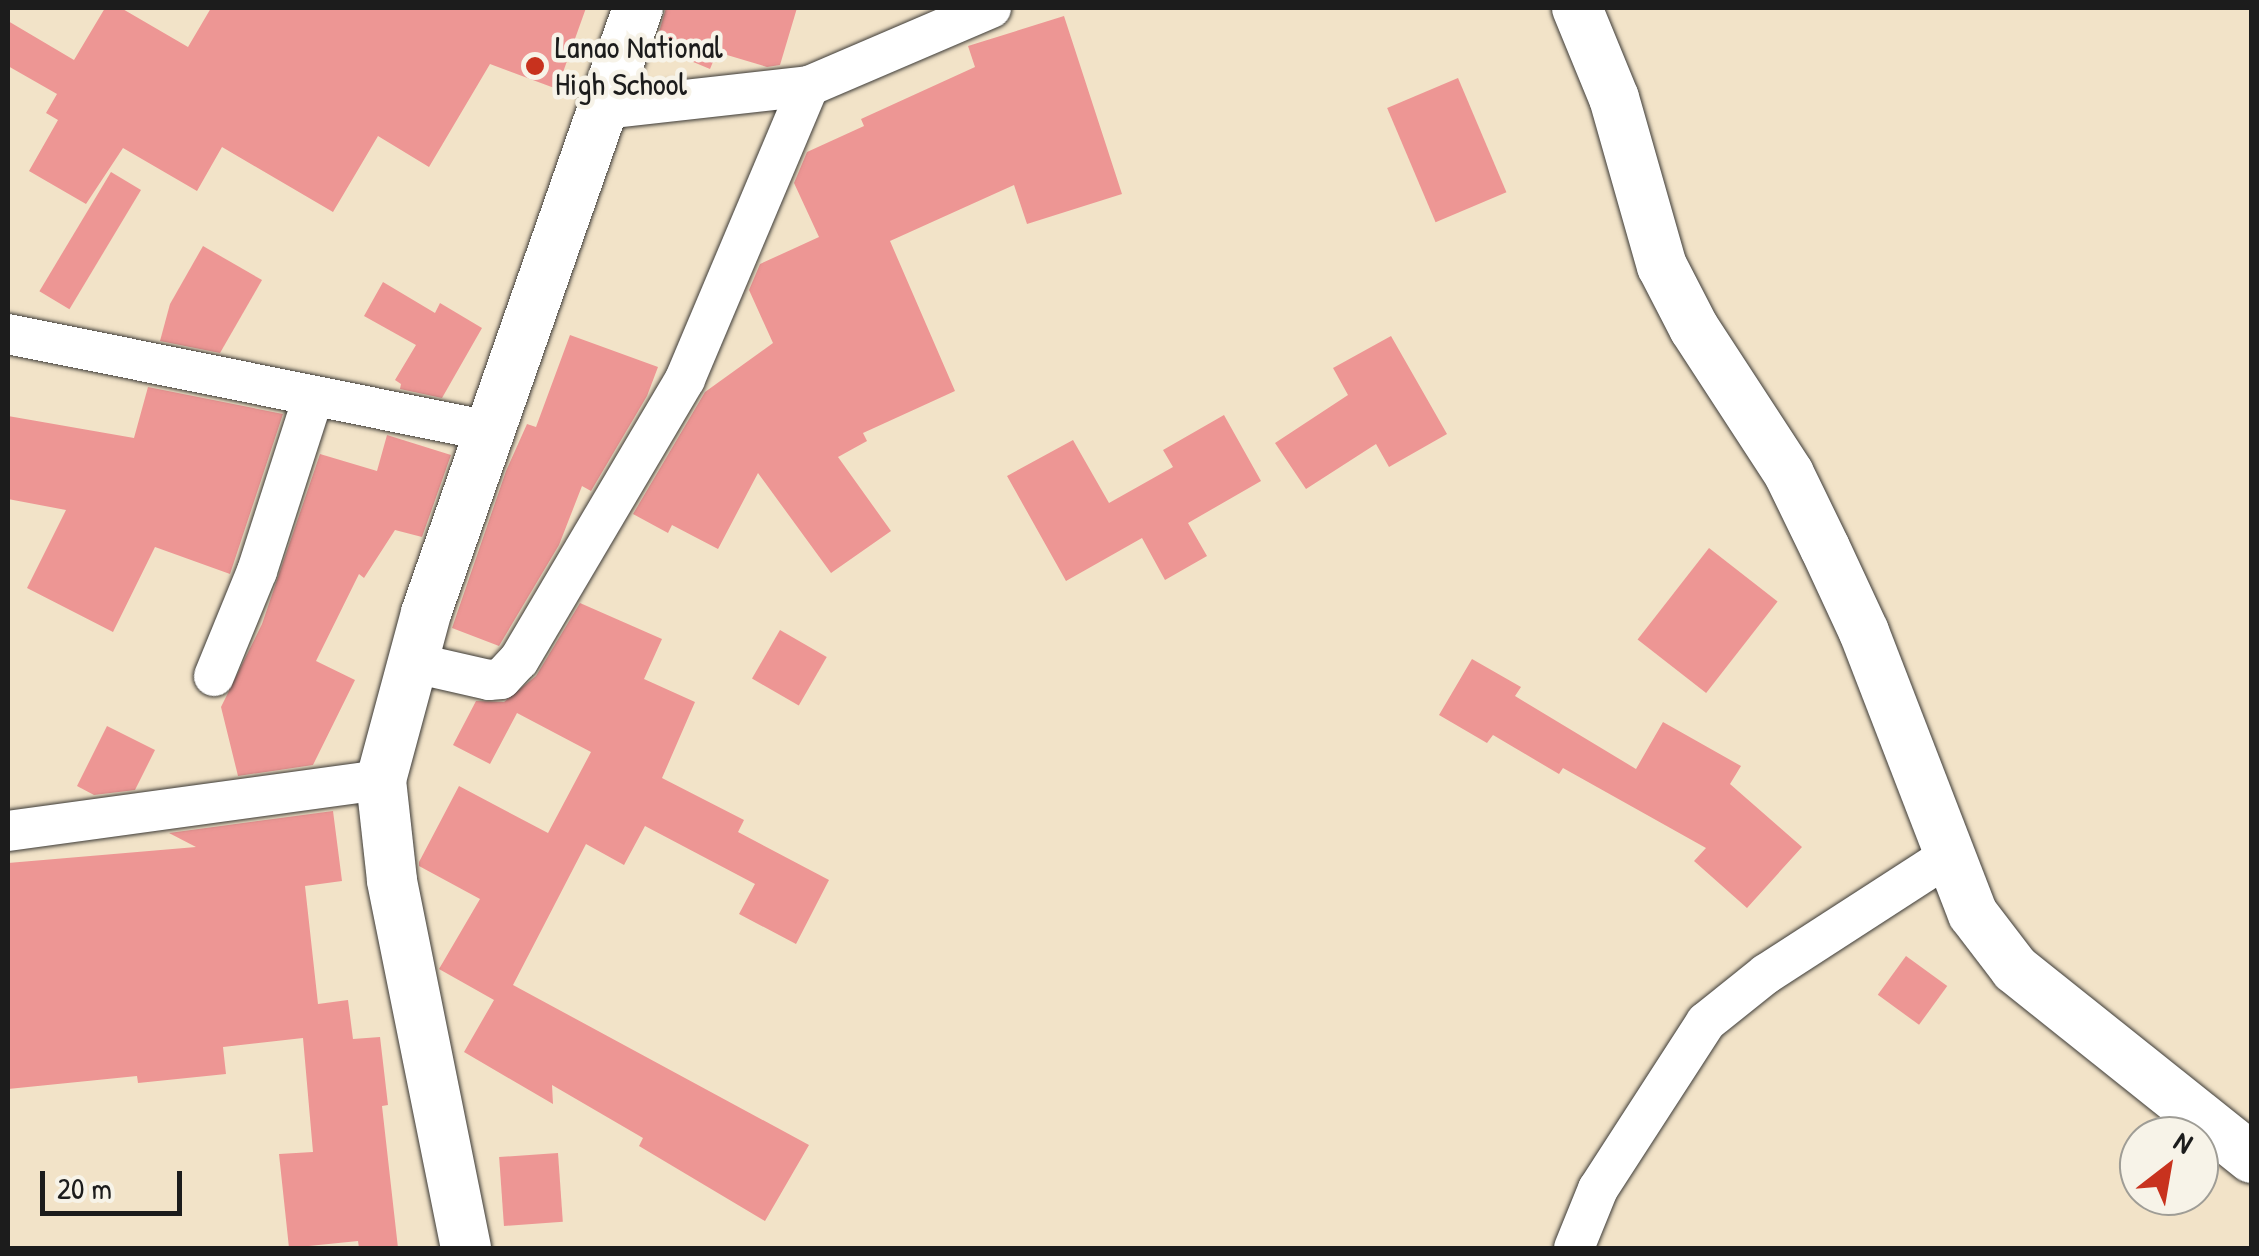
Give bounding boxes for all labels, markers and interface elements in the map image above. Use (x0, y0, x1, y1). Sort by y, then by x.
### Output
place label: Lanao National High School (555, 29, 723, 104)
marker: Lanao National High School (524, 55, 546, 77)
north arrow (2119, 1116, 2219, 1216)
text: N (2167, 1122, 2200, 1162)
scale bar (45, 1151, 188, 1213)
text: 20 m (57, 1168, 112, 1208)

